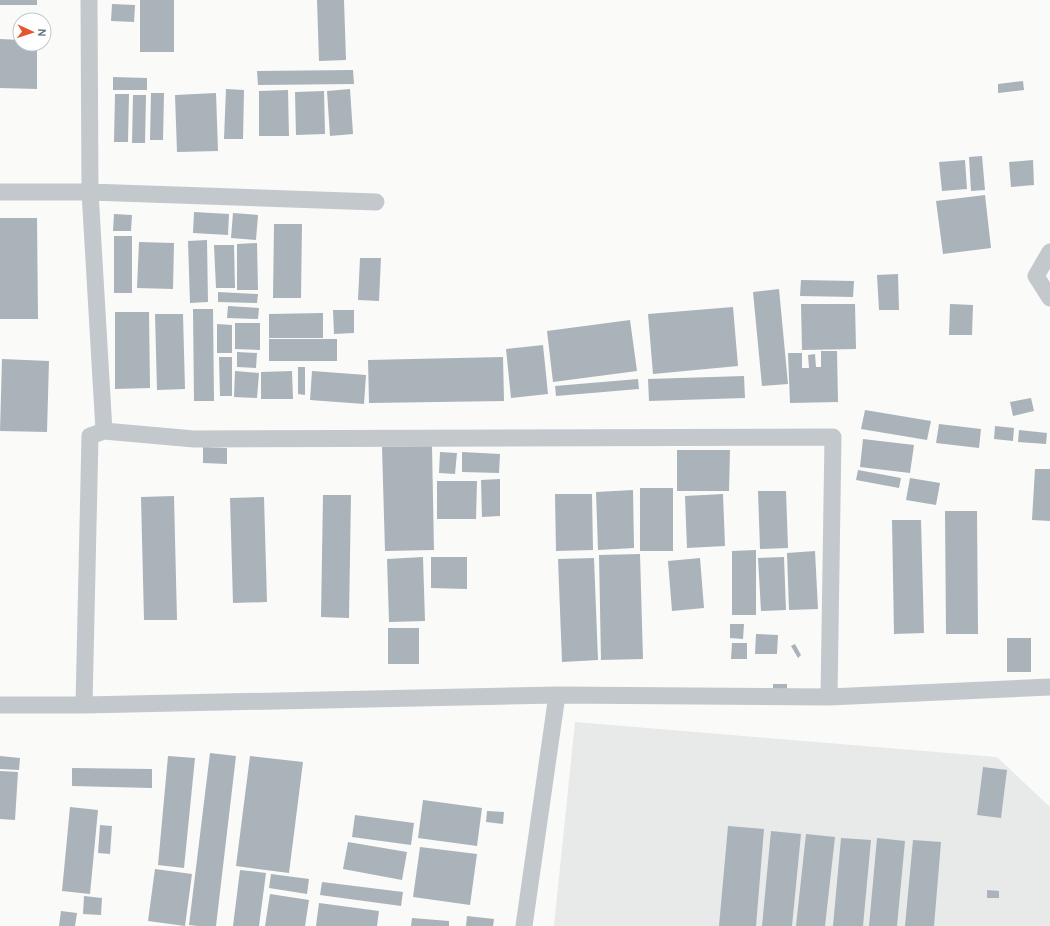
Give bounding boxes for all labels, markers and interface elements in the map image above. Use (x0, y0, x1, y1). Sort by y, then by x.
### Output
north arrow (12, 12, 52, 52)
text: N (35, 28, 49, 37)

